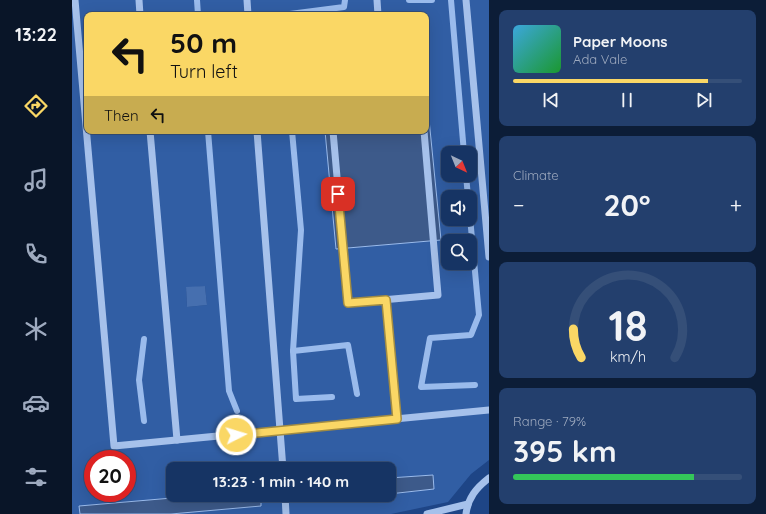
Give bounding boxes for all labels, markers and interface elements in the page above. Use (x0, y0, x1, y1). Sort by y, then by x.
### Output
text: 13:22 (15, 23, 57, 46)
text: 50 m (170, 25, 237, 60)
icon: left (104, 28, 156, 80)
text: Paper Moons (573, 32, 668, 51)
text: Ada Vale (573, 51, 627, 67)
text: Turn left (170, 60, 238, 83)
icon: previous (540, 89, 562, 111)
icon: pause (616, 89, 638, 111)
icon: next (693, 89, 715, 111)
icon: directions (22, 92, 50, 120)
icon: left (147, 104, 169, 126)
text: Then (104, 106, 139, 125)
north arrow (441, 146, 477, 182)
map controls (441, 146, 477, 270)
icon: music (22, 166, 50, 194)
text: Climate (513, 167, 559, 183)
pin (321, 177, 355, 211)
icon: arrive (327, 183, 349, 205)
text: 20° (603, 186, 651, 224)
button: sound (441, 190, 477, 226)
text: − (513, 191, 524, 219)
text: + (730, 191, 742, 219)
button: search (441, 234, 477, 270)
icon: phone (22, 240, 50, 268)
text: 18 (608, 299, 647, 351)
icon: climate (22, 315, 50, 343)
text: km/h (609, 348, 646, 366)
icon: car (22, 389, 50, 417)
text: Range · 79% (513, 413, 586, 429)
position arrow (215, 414, 257, 456)
text: 395 km (513, 432, 617, 470)
speed limit sign: 20 (84, 450, 136, 502)
icon: filters (22, 463, 50, 491)
text: 13:23 · 1 min · 140 m (213, 472, 349, 491)

